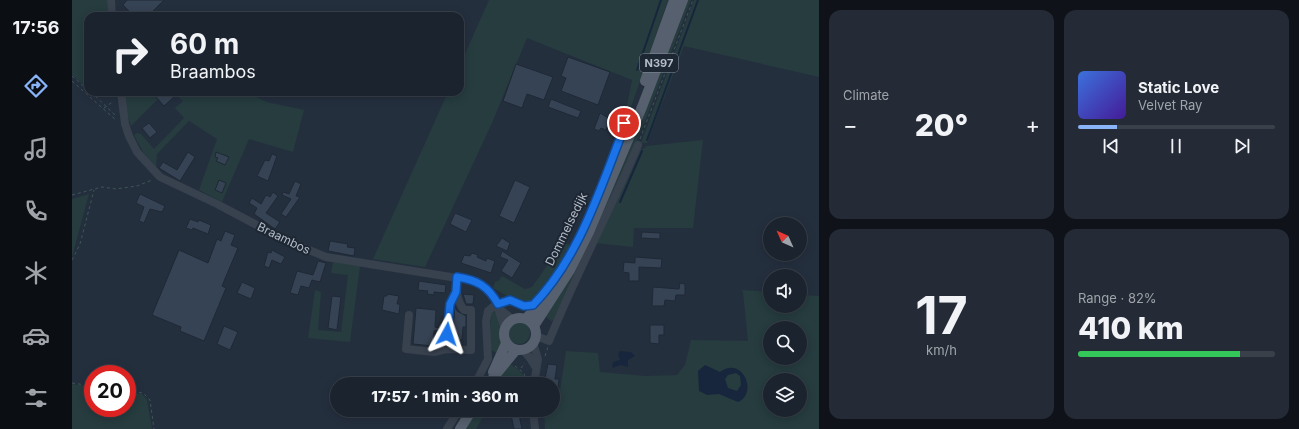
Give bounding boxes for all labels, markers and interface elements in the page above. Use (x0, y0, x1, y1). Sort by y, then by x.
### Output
text: 17:56 (13, 17, 59, 38)
text: 60 m (170, 27, 239, 61)
icon: right (104, 28, 156, 80)
road number: N397 (640, 54, 678, 72)
text: Braambos (170, 61, 256, 82)
icon: directions (22, 72, 50, 100)
text: Static Love (1138, 78, 1219, 97)
text: Climate (843, 87, 889, 103)
text: Velvet Ray (1138, 97, 1202, 113)
pin (607, 106, 641, 140)
text: 20° (915, 107, 968, 143)
icon: arrive (613, 112, 635, 134)
text: − (843, 112, 858, 138)
text: + (1025, 112, 1040, 138)
icon: music (22, 135, 50, 163)
icon: previous (1100, 135, 1122, 157)
icon: pause (1165, 135, 1187, 157)
icon: next (1231, 135, 1253, 157)
street label: Dommelsedijk (542, 189, 590, 268)
icon: phone (22, 197, 50, 225)
north arrow (763, 217, 807, 261)
map controls (763, 217, 807, 417)
street label: Braambos (255, 219, 313, 257)
icon: climate (22, 259, 50, 287)
button: sound (763, 269, 807, 313)
text: 17 (915, 284, 968, 347)
text: Range · 82% (1078, 290, 1157, 306)
text: 410 km (1078, 310, 1183, 346)
position arrow (426, 313, 468, 355)
button: search (763, 321, 807, 365)
icon: car (22, 322, 50, 350)
text: km/h (926, 342, 957, 358)
speed limit sign: 20 (84, 365, 136, 417)
button: layers (763, 373, 807, 417)
icon: filters (22, 384, 50, 412)
text: 17:57 · 1 min · 360 m (371, 387, 519, 406)

